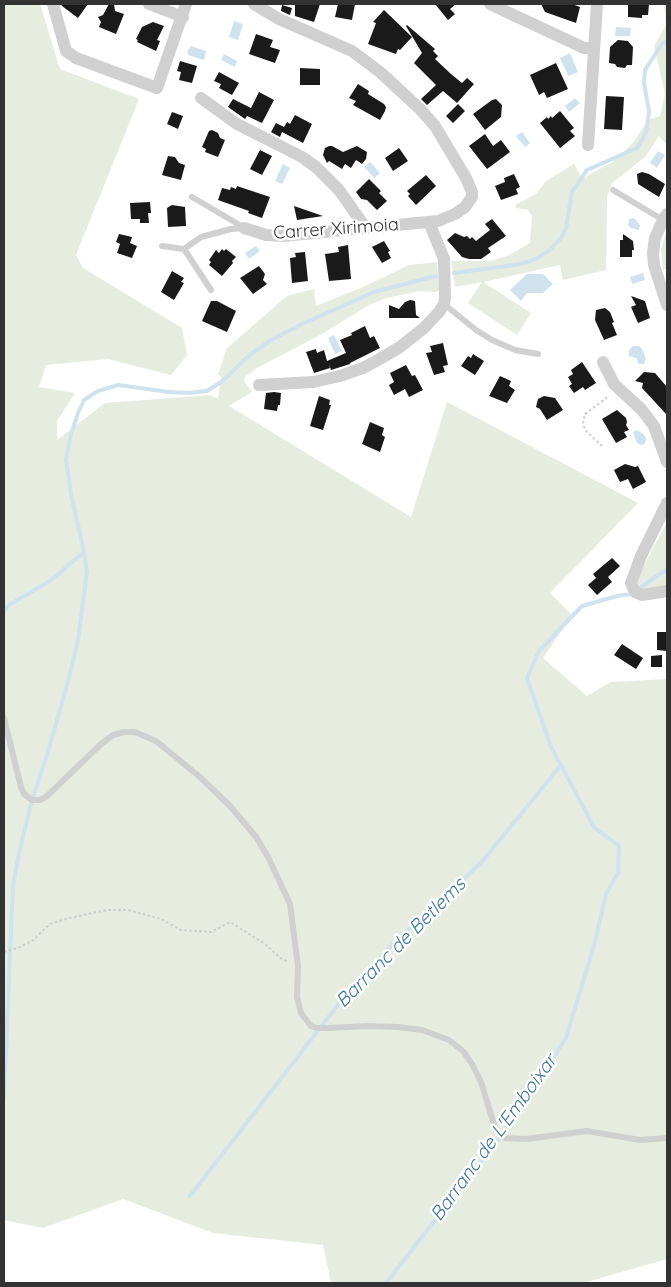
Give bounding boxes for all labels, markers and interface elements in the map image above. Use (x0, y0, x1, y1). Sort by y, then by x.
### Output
street label: Carrer Xirimoia (273, 214, 399, 244)
water label: Barranc de Betlems (331, 873, 471, 1013)
water label: Barranc de L'Emboixar (426, 1050, 562, 1226)

